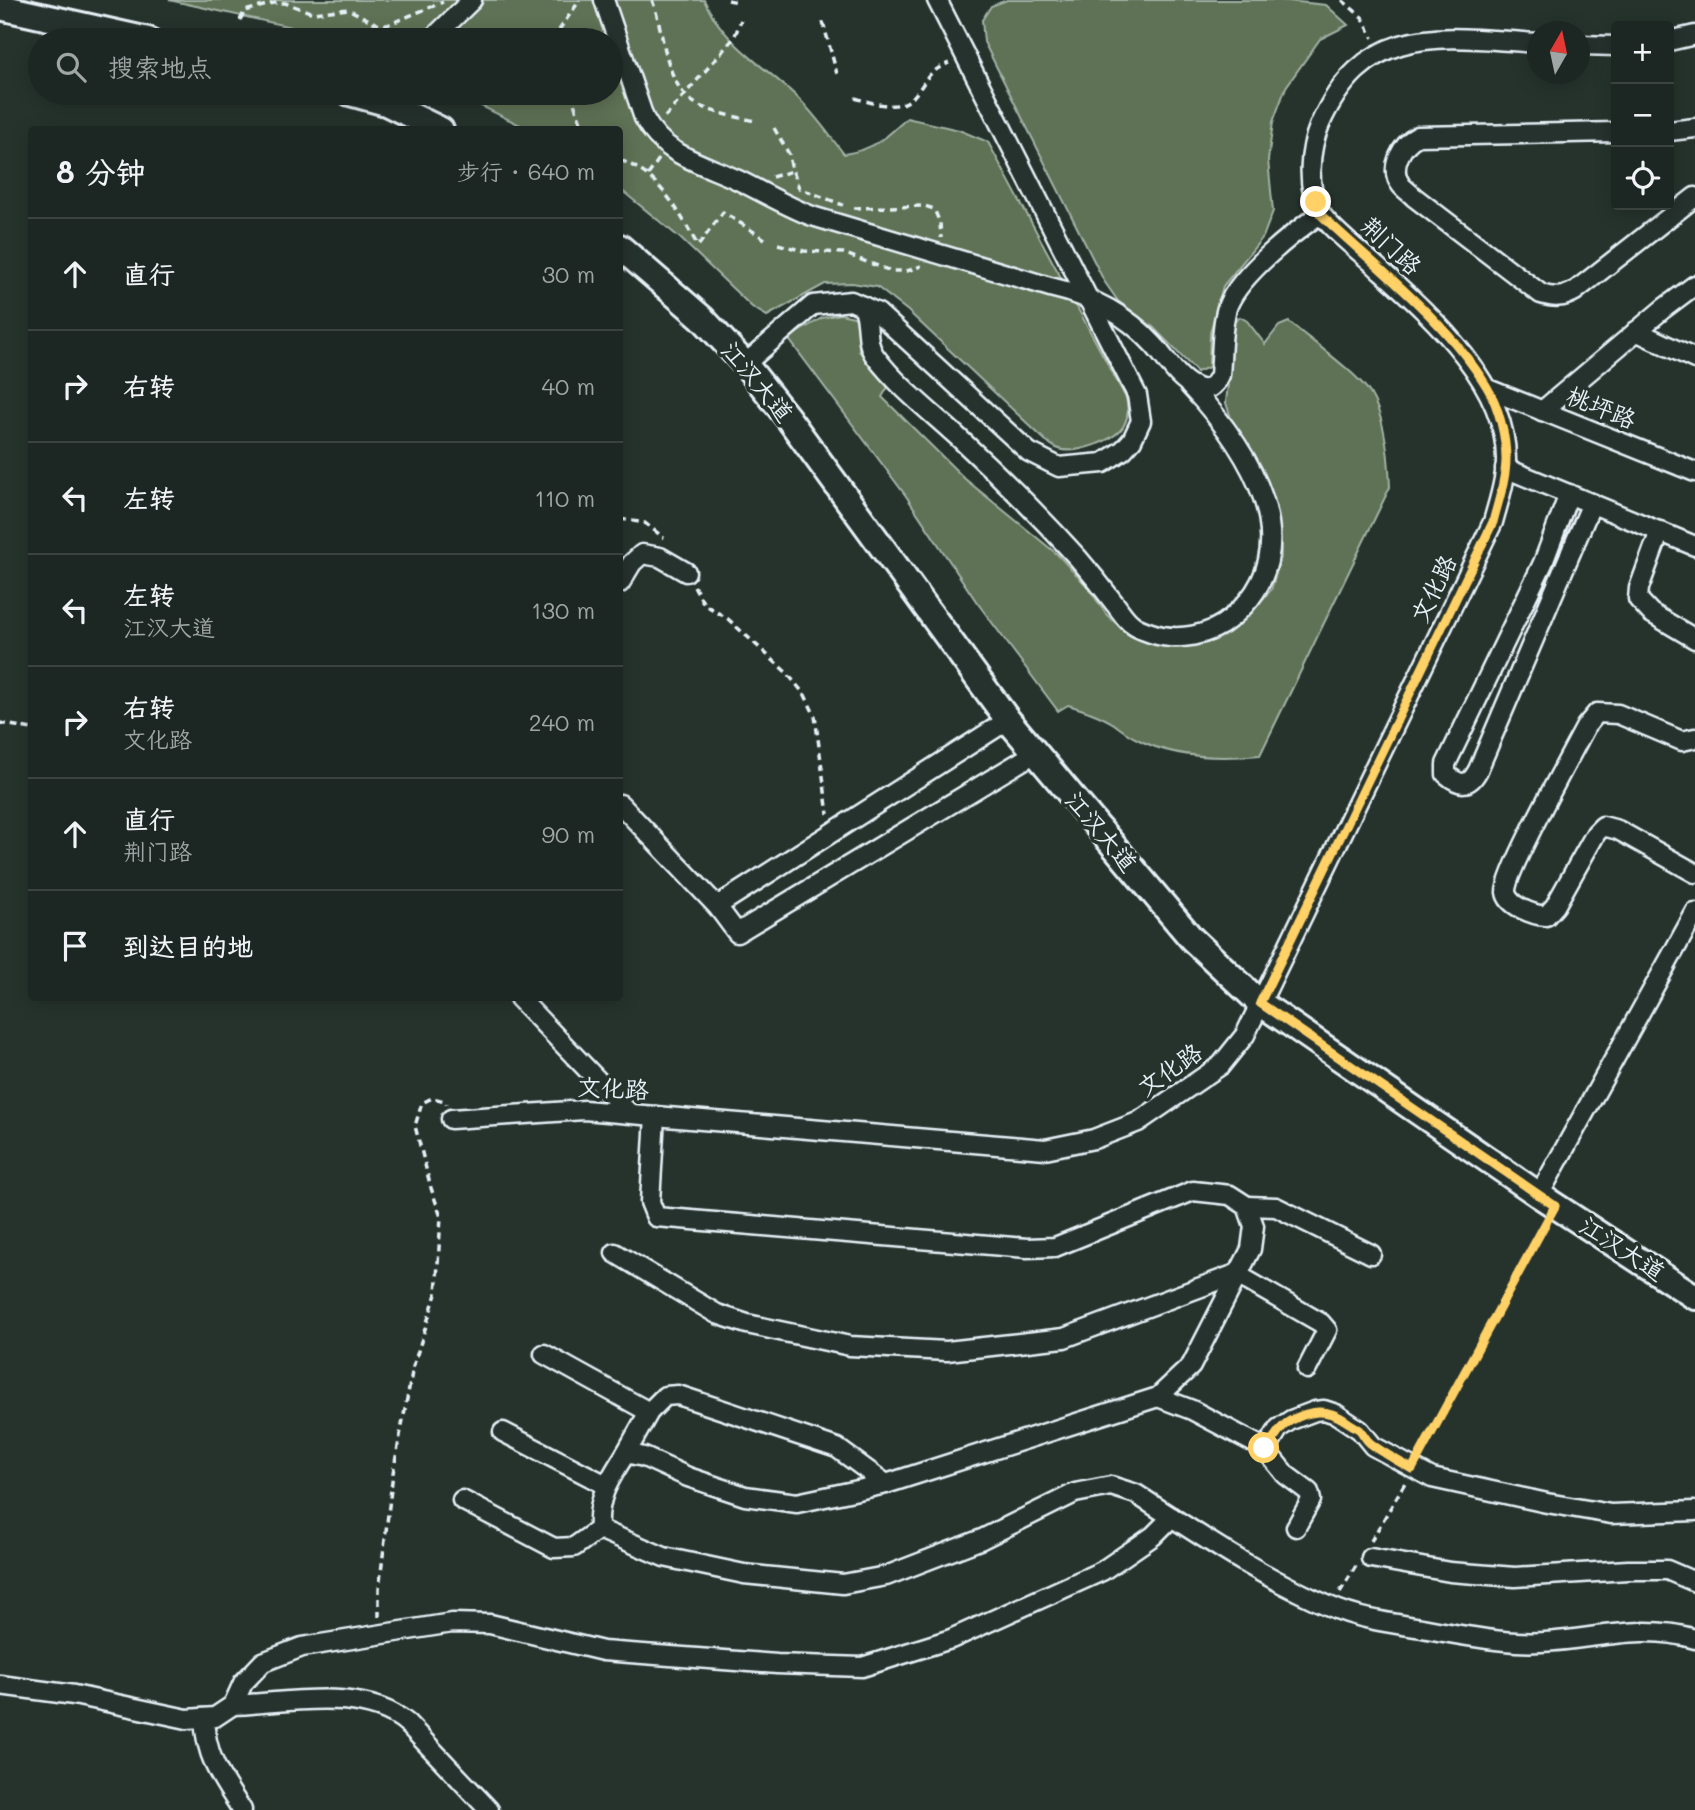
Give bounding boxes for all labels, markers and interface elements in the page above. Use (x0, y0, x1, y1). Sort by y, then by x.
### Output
north arrow (1527, 21, 1590, 84)
map controls (1611, 21, 1674, 210)
button: + (1611, 21, 1674, 84)
search box (28, 28, 623, 105)
icon: search (52, 48, 90, 86)
text: 搜索地点 (108, 50, 212, 84)
button: − (1611, 84, 1674, 147)
button: locate (1611, 147, 1674, 210)
text: 8 分钟 (56, 151, 145, 191)
text: 步行 · 640 m (457, 156, 595, 186)
route end (1300, 186, 1331, 217)
street label: 荆门路 (1355, 209, 1429, 281)
icon: ahead (56, 255, 94, 293)
text: 直行 (123, 257, 175, 291)
text: 30 m (542, 259, 595, 289)
street label: 江汉大道 (715, 334, 801, 428)
icon: right (56, 367, 94, 405)
text: 右转 (123, 369, 175, 403)
text: 40 m (542, 371, 595, 401)
street label: 桃坪路 (1562, 379, 1641, 434)
icon: left (56, 479, 94, 517)
text: 左转 (123, 481, 175, 515)
text: 110 m (535, 483, 595, 513)
street label: 文化路 (1403, 549, 1462, 627)
text: 左转 (123, 578, 175, 612)
icon: left (56, 591, 94, 629)
text: 130 m (531, 595, 595, 625)
text: 江汉大道 (123, 612, 215, 642)
text: 右转 (123, 690, 175, 724)
icon: right (56, 703, 94, 741)
text: 240 m (529, 707, 595, 737)
text: 文化路 (123, 724, 192, 754)
street label: 江汉大道 (1059, 784, 1145, 878)
text: 直行 (123, 802, 175, 836)
icon: ahead (56, 815, 94, 853)
text: 90 m (542, 819, 595, 849)
text: 荆门路 (123, 836, 192, 866)
icon: arrive (56, 927, 94, 965)
text: 到达目的地 (123, 929, 253, 963)
street label: 文化路 (1131, 1035, 1208, 1102)
street label: 文化路 (576, 1070, 650, 1105)
street label: 江汉大道 (1574, 1209, 1672, 1287)
route start (1248, 1432, 1279, 1463)

